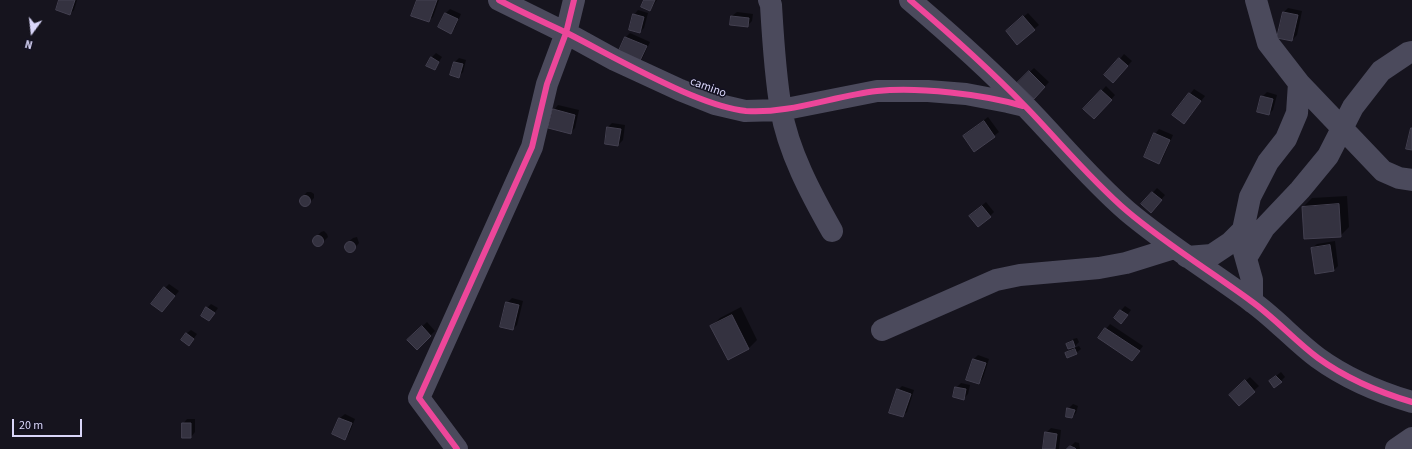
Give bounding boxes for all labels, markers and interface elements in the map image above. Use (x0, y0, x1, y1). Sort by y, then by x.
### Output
north arrow (12, 12, 52, 52)
text: N (23, 36, 34, 52)
street label: camino (688, 75, 728, 101)
scale bar (14, 411, 84, 437)
text: 20 m (19, 417, 43, 434)

